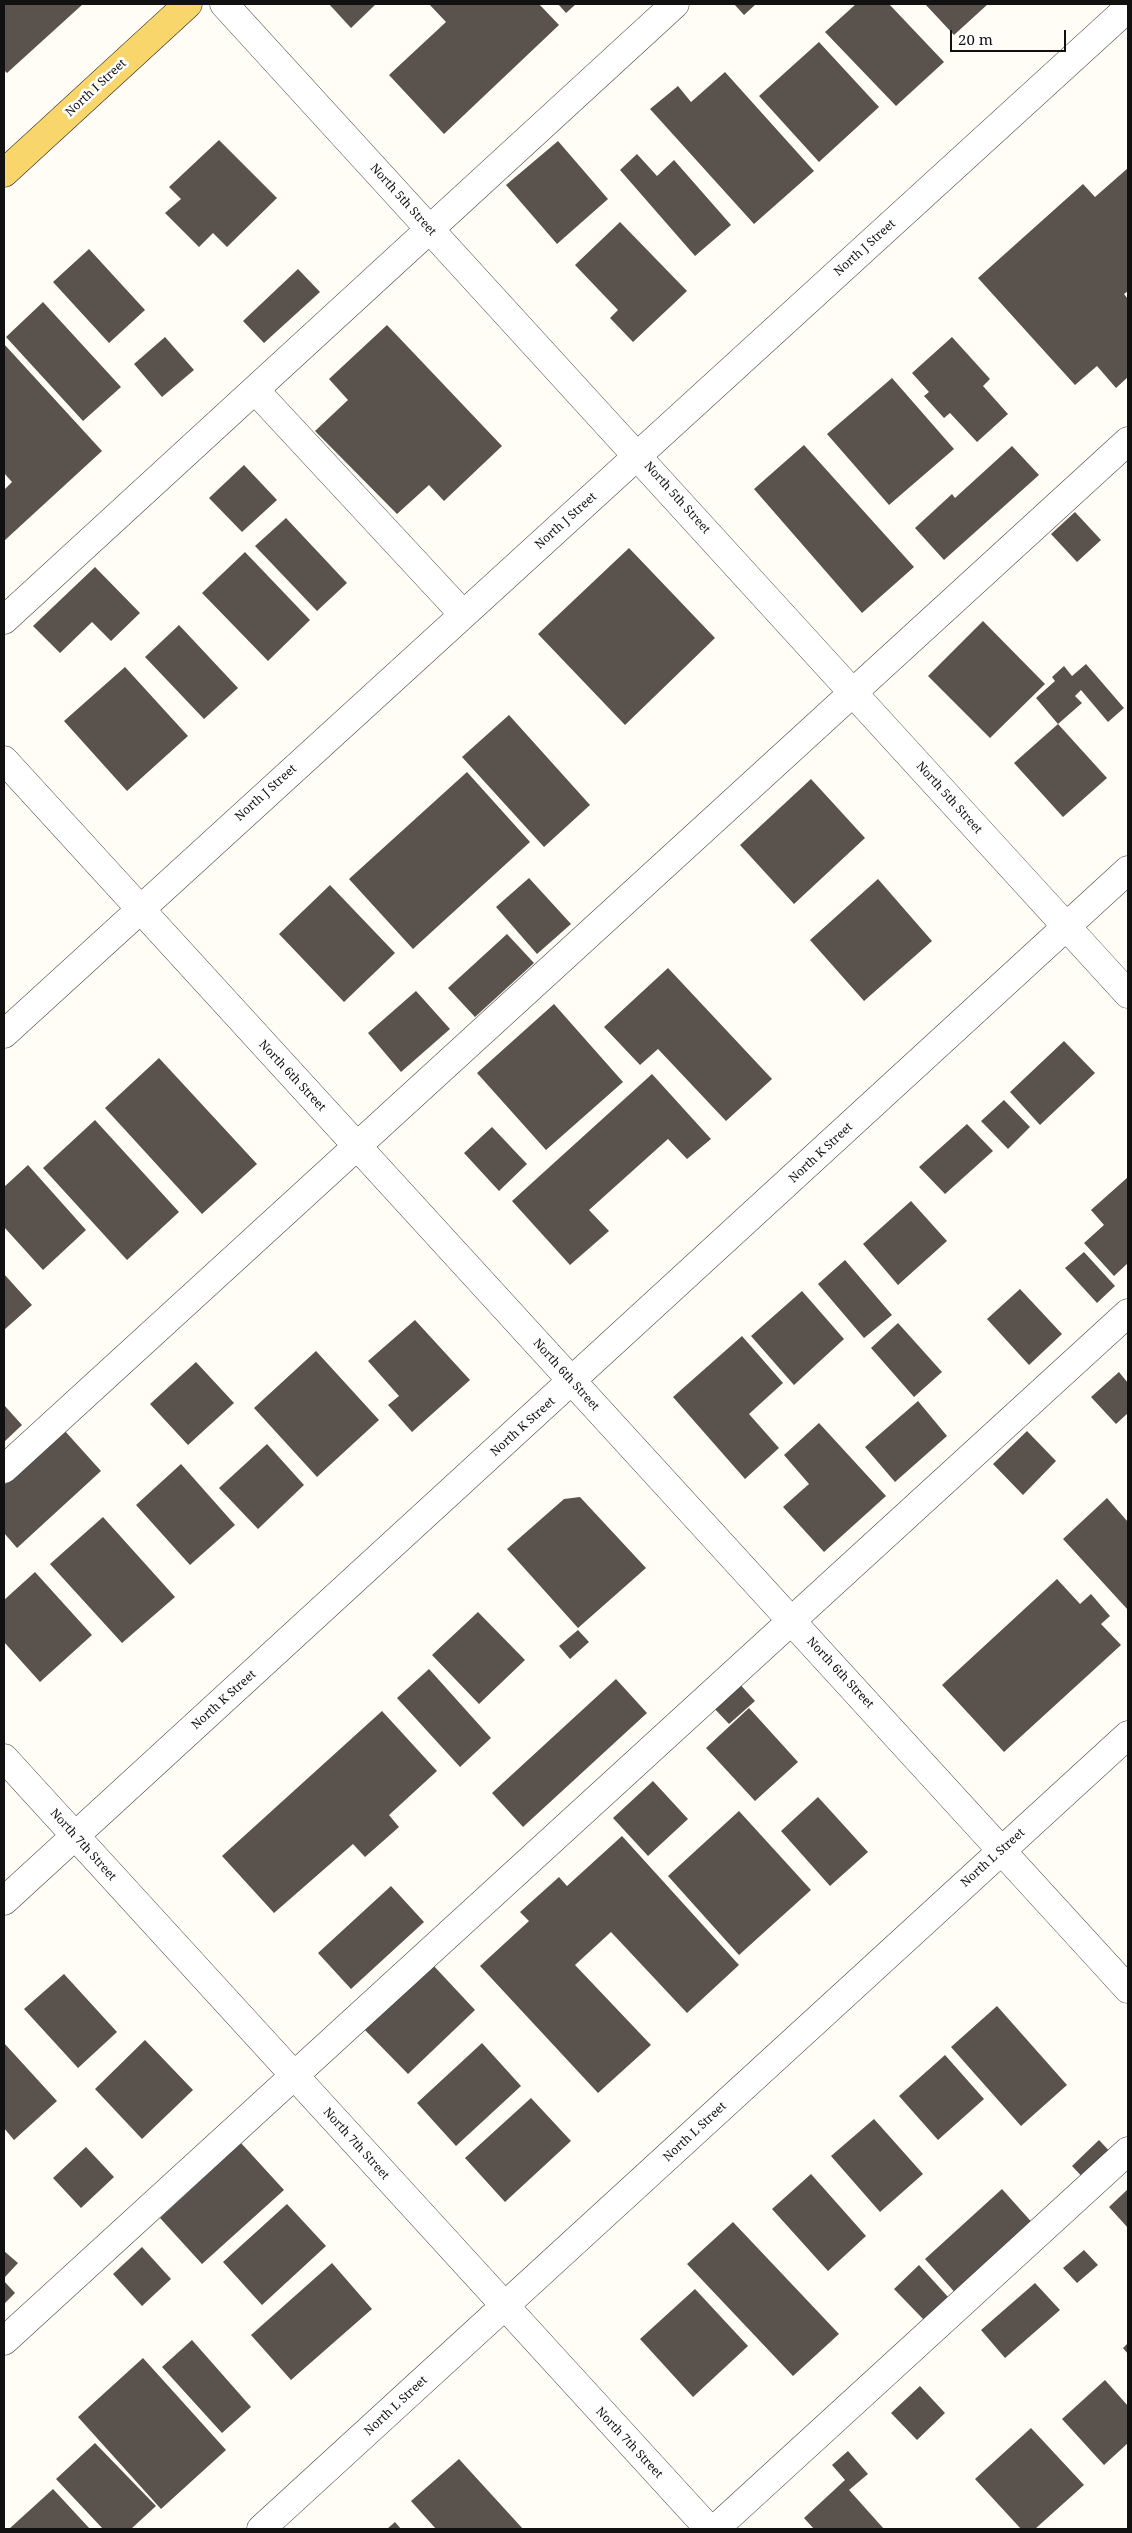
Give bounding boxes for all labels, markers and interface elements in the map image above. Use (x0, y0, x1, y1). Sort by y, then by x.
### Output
scale bar (952, 20, 1068, 52)
text: 20 m (958, 29, 993, 49)
street label: North I Street (63, 56, 129, 120)
street label: North 5th Street (367, 161, 439, 239)
street label: North J Street (831, 217, 899, 279)
street label: North 5th Street (641, 459, 713, 537)
street label: North J Street (532, 490, 600, 552)
street label: North 5th Street (913, 759, 985, 837)
street label: North J Street (232, 762, 300, 824)
street label: North 6th Street (255, 1038, 329, 1114)
street label: North K Street (786, 1120, 856, 1186)
street label: North 6th Street (530, 1336, 602, 1414)
street label: North K Street (488, 1394, 558, 1460)
street label: North 6th Street (803, 1635, 877, 1711)
street label: North K Street (189, 1667, 259, 1733)
street label: North 7th Street (47, 1806, 119, 1884)
street label: North L Street (958, 1826, 1028, 1890)
street label: North L Street (661, 2099, 729, 2165)
street label: North 7th Street (320, 2105, 392, 2183)
street label: North L Street (362, 2373, 430, 2439)
street label: North 7th Street (592, 2405, 666, 2481)

